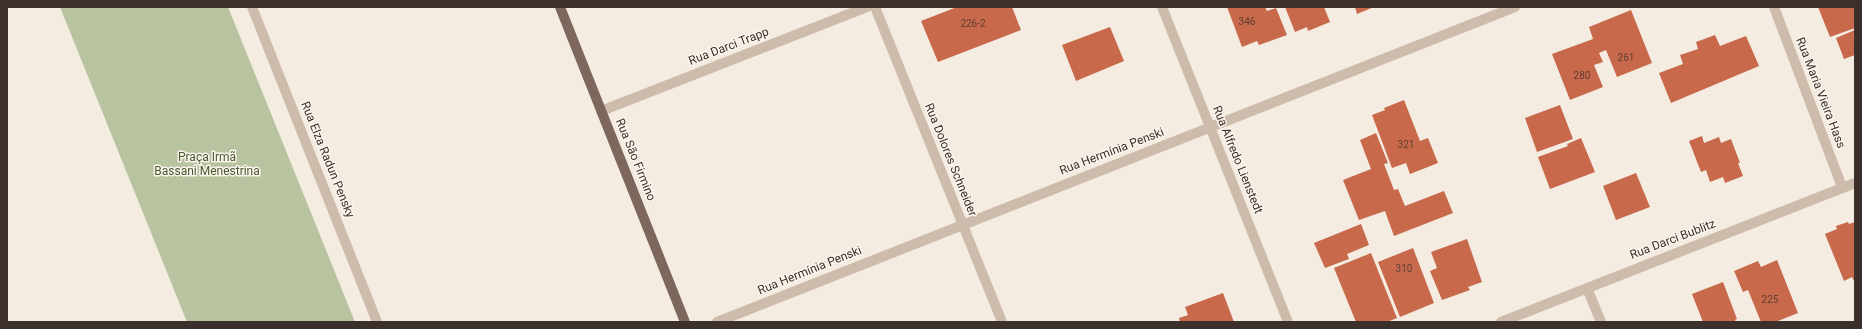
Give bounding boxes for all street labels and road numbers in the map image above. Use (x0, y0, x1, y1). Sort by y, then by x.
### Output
street label: Rua Darci Trapp (687, 25, 771, 69)
street label: Rua Maria Vieira Hass (1792, 35, 1848, 151)
street label: Rua Elza Radun Pensky (297, 100, 357, 220)
street label: Rua Dolores Schneider (921, 101, 979, 219)
street label: Rua Alfredo Lienstedt (1209, 104, 1265, 216)
street label: Rua São Firmino (612, 117, 658, 203)
street label: Rua Hermínia Penski (1058, 125, 1166, 179)
street label: Rua Darci Bublitz (1628, 217, 1718, 263)
street label: Rua Hermínia Penski (756, 244, 864, 298)

